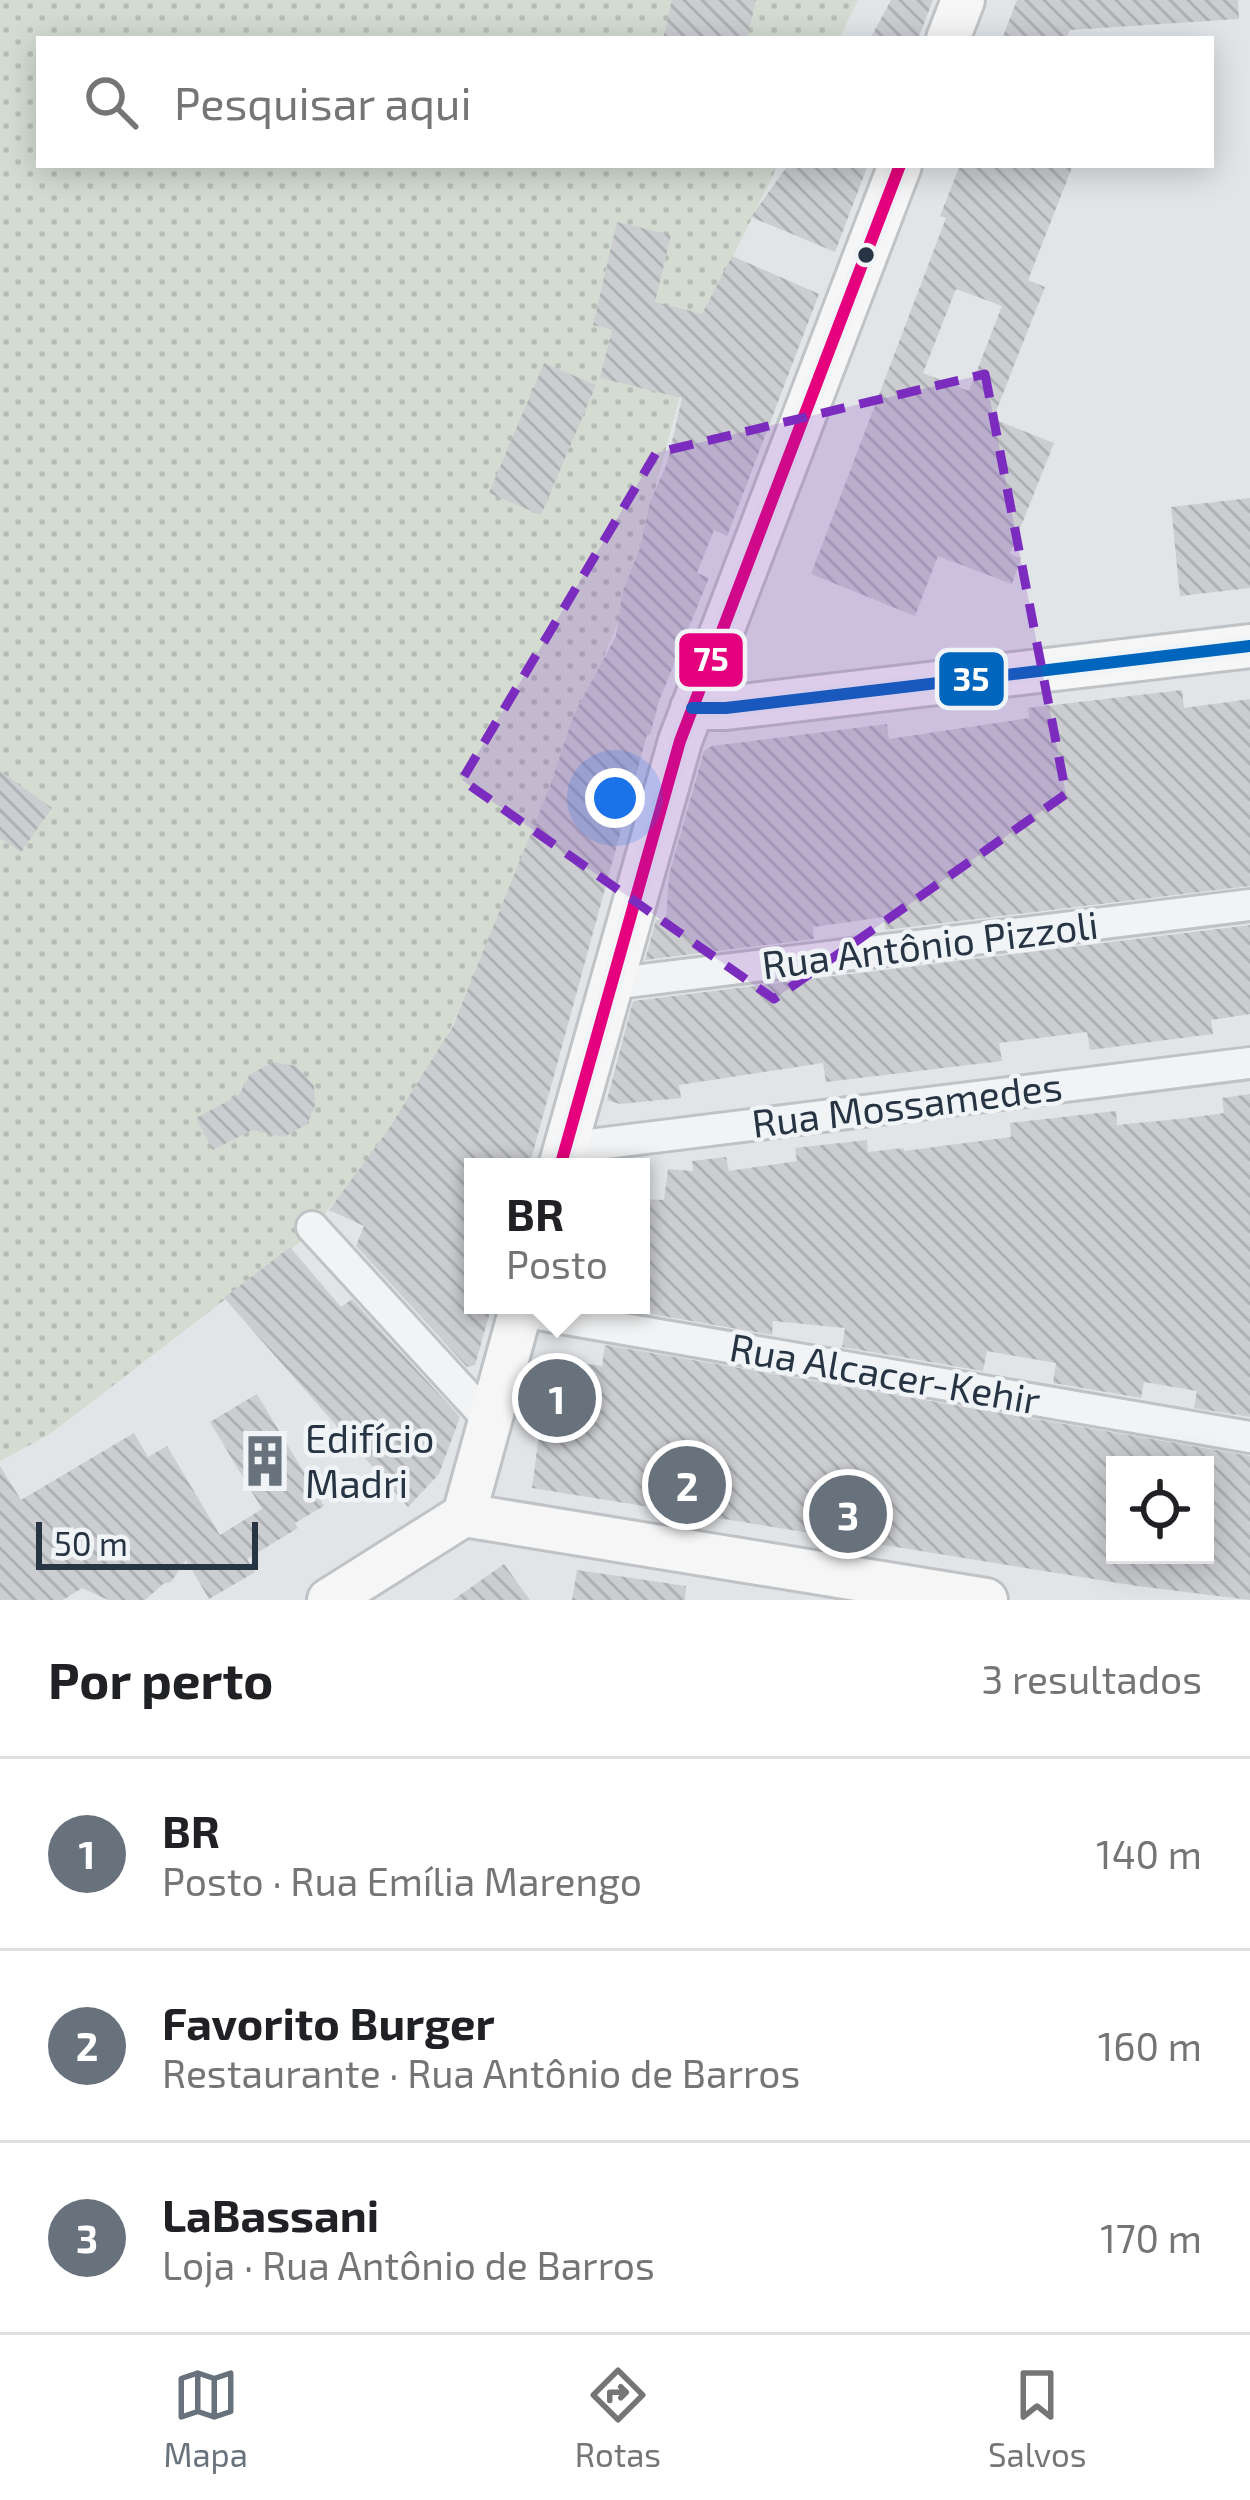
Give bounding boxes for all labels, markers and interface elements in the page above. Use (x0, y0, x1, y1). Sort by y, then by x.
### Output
search box (36, 36, 1214, 168)
icon: search (78, 69, 144, 135)
text: Pesquisar aqui (174, 75, 472, 129)
unlabelled marker (855, 244, 877, 266)
line badge: 75 (677, 631, 745, 689)
text: 75 (693, 638, 729, 678)
line badge: 35 (937, 650, 1006, 708)
text: 35 (953, 658, 989, 698)
your location (585, 768, 645, 828)
street label: Rua Antônio Pizzoli (759, 900, 1101, 987)
street label: Rua Mossamedes (749, 1061, 1065, 1146)
popup (464, 1158, 650, 1314)
text: BR (506, 1186, 564, 1240)
text: Posto (506, 1240, 608, 1287)
street label: Rua Alcacer-Kehir (726, 1322, 1044, 1423)
pin: 1 (518, 1353, 596, 1443)
place label: Edifício Madri (305, 1414, 434, 1506)
building icon: Edifício Madri (236, 1432, 294, 1490)
pin: 2 (648, 1440, 726, 1530)
map controls (1106, 1456, 1214, 1564)
button: locate (1106, 1456, 1214, 1564)
pin: 3 (809, 1469, 887, 1559)
scale bar (36, 1516, 258, 1569)
text: 50 m (54, 1523, 128, 1563)
text: Por perto (48, 1648, 273, 1709)
text: 3 resultados (982, 1655, 1202, 1702)
text: BR (162, 1803, 220, 1857)
text: 1 (79, 1830, 95, 1877)
text: 140 m (1096, 1830, 1202, 1877)
text: Posto · Rua Emília Marengo (162, 1857, 642, 1904)
text: Favorito Burger (162, 1995, 495, 2049)
text: 2 (76, 2022, 98, 2069)
text: 160 m (1098, 2022, 1202, 2069)
text: Restaurante · Rua Antônio de Barros (162, 2049, 800, 2096)
text: LaBassani (162, 2187, 379, 2241)
text: 3 (76, 2214, 98, 2261)
text: 170 m (1100, 2214, 1202, 2261)
text: Loja · Rua Antônio de Barros (162, 2241, 655, 2288)
tab: Mapa (163, 2362, 248, 2474)
tab: Rotas (575, 2362, 661, 2474)
tab: Salvos (988, 2362, 1087, 2474)

